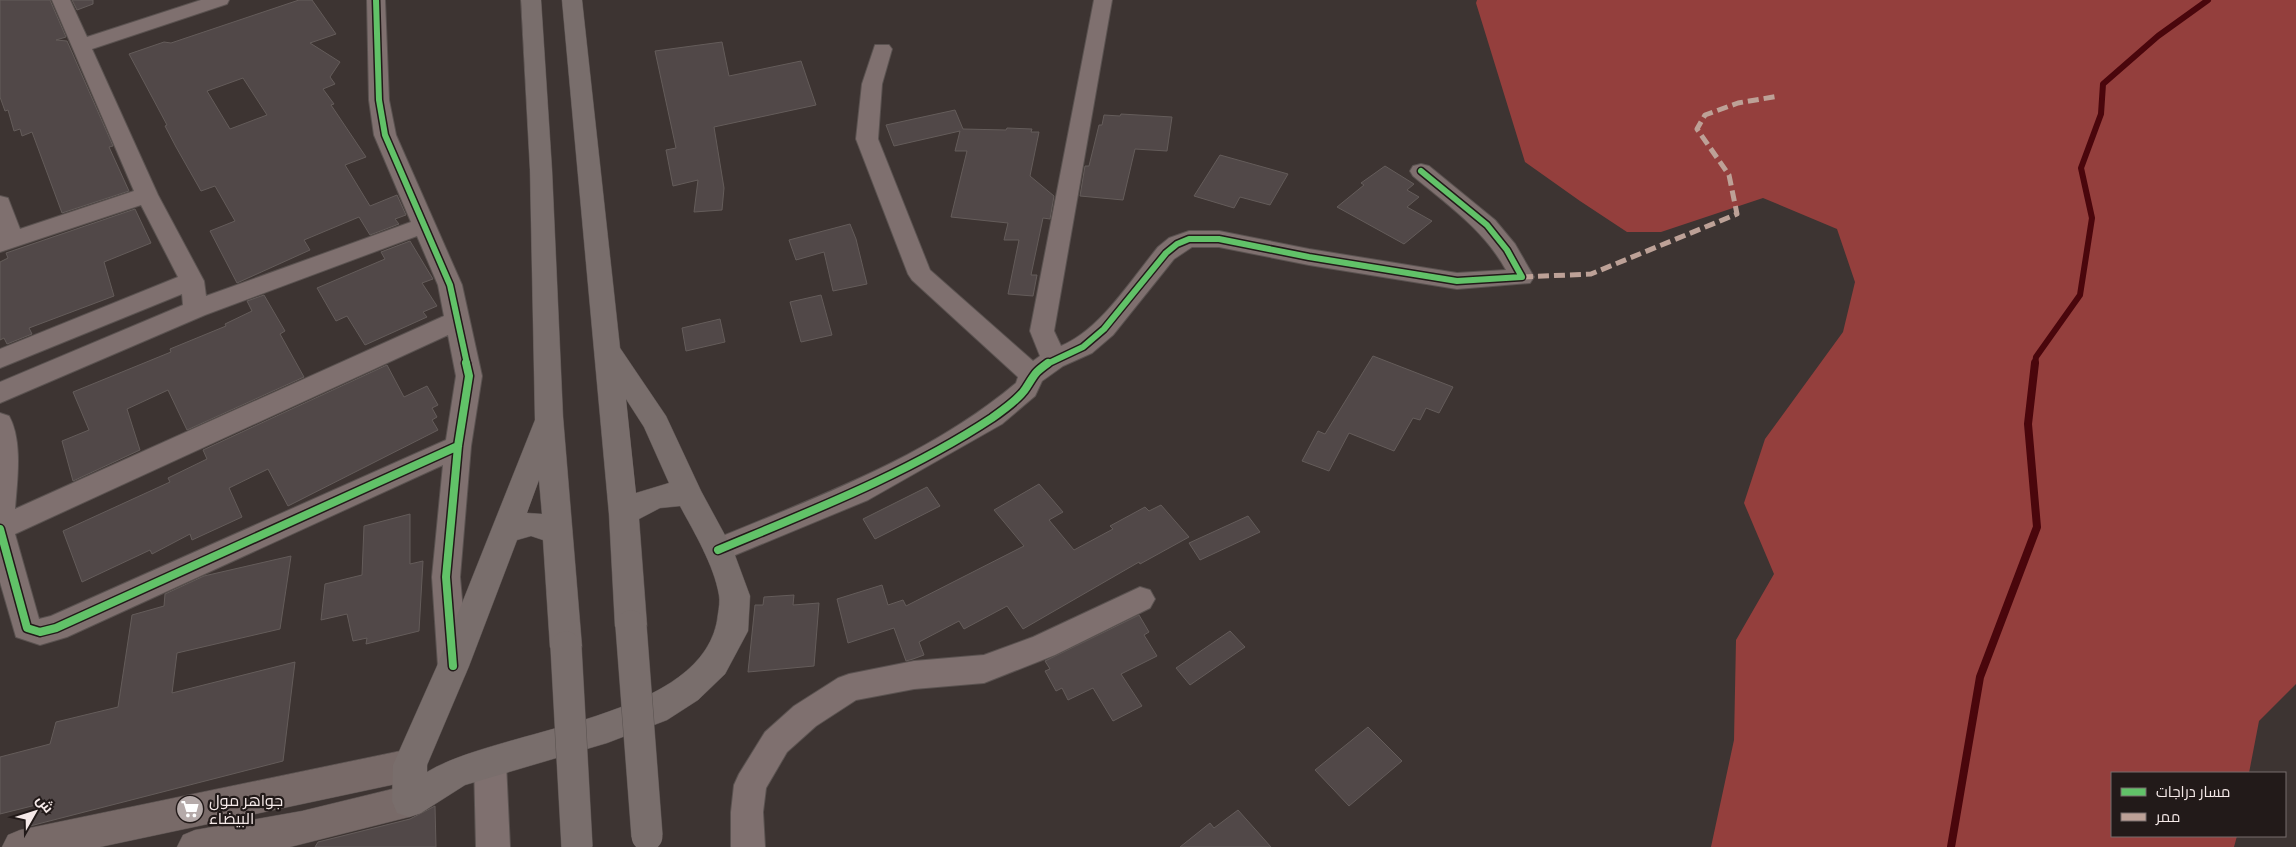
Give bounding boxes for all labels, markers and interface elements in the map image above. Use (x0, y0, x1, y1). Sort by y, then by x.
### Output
legend (2111, 772, 2286, 837)
text: مسار دراجات (2156, 782, 2230, 801)
north arrow (10, 787, 60, 837)
place label: جواهر مول البيضاء (209, 790, 283, 828)
text: ش (32, 791, 58, 816)
supermarket icon: جواهر مول البيضاء (175, 794, 205, 824)
text: ممر (2155, 807, 2180, 826)

